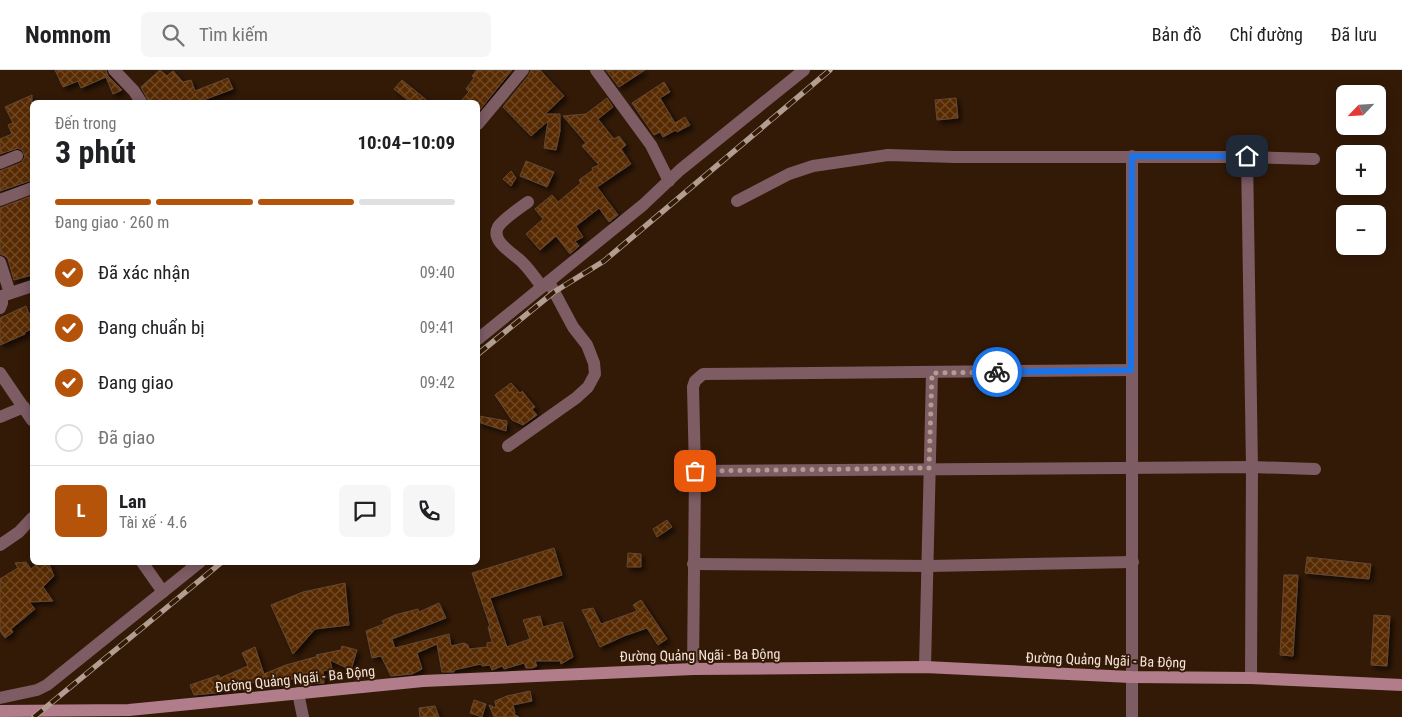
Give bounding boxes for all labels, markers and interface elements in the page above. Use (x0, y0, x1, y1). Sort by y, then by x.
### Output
search box (141, 12, 491, 57)
text: Nomnom (25, 21, 111, 49)
icon: search (159, 21, 187, 49)
text: Tìm kiếm (199, 23, 268, 46)
text: Bản đồ (1152, 24, 1202, 45)
text: Chỉ đường (1230, 24, 1303, 45)
text: Đã lưu (1331, 24, 1377, 45)
north arrow (1336, 85, 1386, 135)
map controls (1336, 85, 1386, 255)
text: Đến trong (55, 114, 116, 133)
text: 10:04–10:09 (357, 131, 455, 154)
text: 3 phút (55, 133, 136, 171)
pin (1226, 135, 1268, 177)
icon: home (1233, 142, 1261, 170)
button: + (1336, 145, 1386, 195)
button: − (1336, 205, 1386, 255)
text: Đang giao · 260 m (55, 213, 169, 232)
icon: check (55, 259, 83, 287)
text: Đã xác nhận (98, 261, 190, 284)
text: 09:40 (420, 263, 455, 282)
icon: check (55, 314, 83, 342)
text: Đang chuẩn bị (98, 316, 205, 339)
text: 09:41 (420, 318, 455, 337)
courier (972, 347, 1022, 397)
icon: bike (983, 358, 1011, 386)
icon: check (55, 369, 83, 397)
text: Đang giao (98, 371, 174, 394)
text: 09:42 (420, 373, 455, 392)
text: Đã giao (98, 426, 155, 449)
pin (674, 450, 716, 492)
icon: bag (681, 457, 709, 485)
button: chat (339, 485, 391, 537)
button: phone (403, 485, 455, 537)
text: Lan (119, 490, 146, 513)
text: L (76, 499, 86, 522)
text: Tài xế · 4.6 (119, 513, 187, 532)
street label: Đường Quảng Ngãi - Ba Động (620, 646, 780, 664)
street label: Đường Quảng Ngãi - Ba Động (1026, 649, 1186, 671)
street label: Đường Quảng Ngãi - Ba Động (214, 663, 376, 695)

